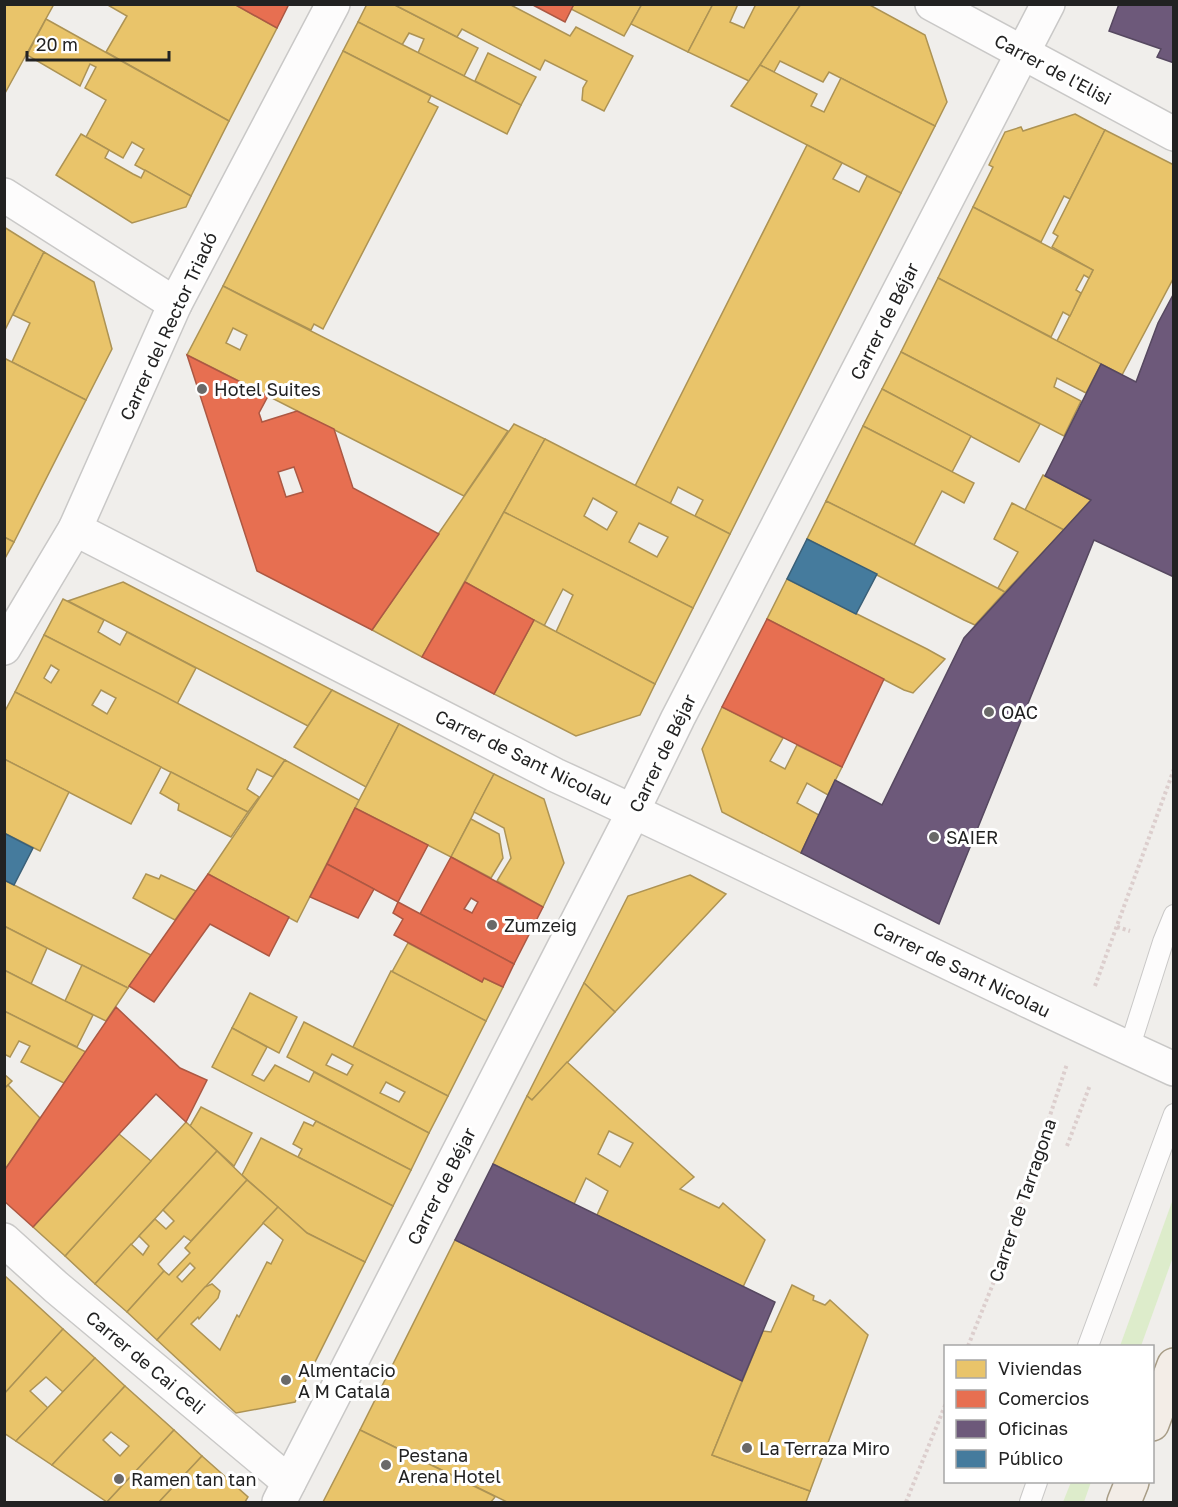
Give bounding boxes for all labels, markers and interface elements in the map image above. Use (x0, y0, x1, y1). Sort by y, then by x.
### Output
scale bar (27, 24, 170, 62)
street label: Carrer de l'Elisi (991, 29, 1115, 109)
text: 20 m (36, 33, 78, 55)
street label: Carrer del Rector Triadó (115, 228, 221, 424)
street label: Carrer de Béjar (845, 259, 923, 383)
place label: Hotel Suites (214, 378, 321, 400)
marker: Hotel Suites (195, 382, 209, 396)
street label: Carrer de Béjar (624, 690, 700, 816)
place label: OAC (1001, 701, 1038, 723)
street label: Carrer de Sant Nicolau (432, 704, 616, 810)
marker: OAC (982, 705, 996, 719)
place label: SAIER (946, 826, 998, 848)
marker: SAIER (927, 830, 941, 844)
place label: Zumzeig (504, 914, 577, 936)
street label: Carrer de Sant Nicolau (870, 916, 1054, 1022)
marker: Zumzeig (485, 918, 499, 932)
street label: Carrer de Tarragona (984, 1116, 1060, 1284)
street label: Carrer de Béjar (402, 1124, 480, 1248)
street label: Carrer de Cai Celi (82, 1306, 210, 1418)
legend (944, 1345, 1154, 1483)
text: Viviendas (998, 1357, 1082, 1379)
place label: Almentacio A M Catala (298, 1359, 396, 1402)
marker: Almentacio A M Catala (279, 1373, 293, 1387)
text: Comercios (998, 1387, 1089, 1409)
text: Oficinas (998, 1417, 1068, 1439)
place label: La Terraza Miro (759, 1437, 890, 1459)
marker: La Terraza Miro (740, 1441, 754, 1455)
place label: Pestana Arena Hotel (398, 1444, 501, 1487)
text: Público (998, 1447, 1063, 1469)
marker: Pestana Arena Hotel (379, 1458, 393, 1472)
place label: Ramen tan tan (131, 1468, 257, 1490)
marker: Ramen tan tan (112, 1472, 126, 1486)

